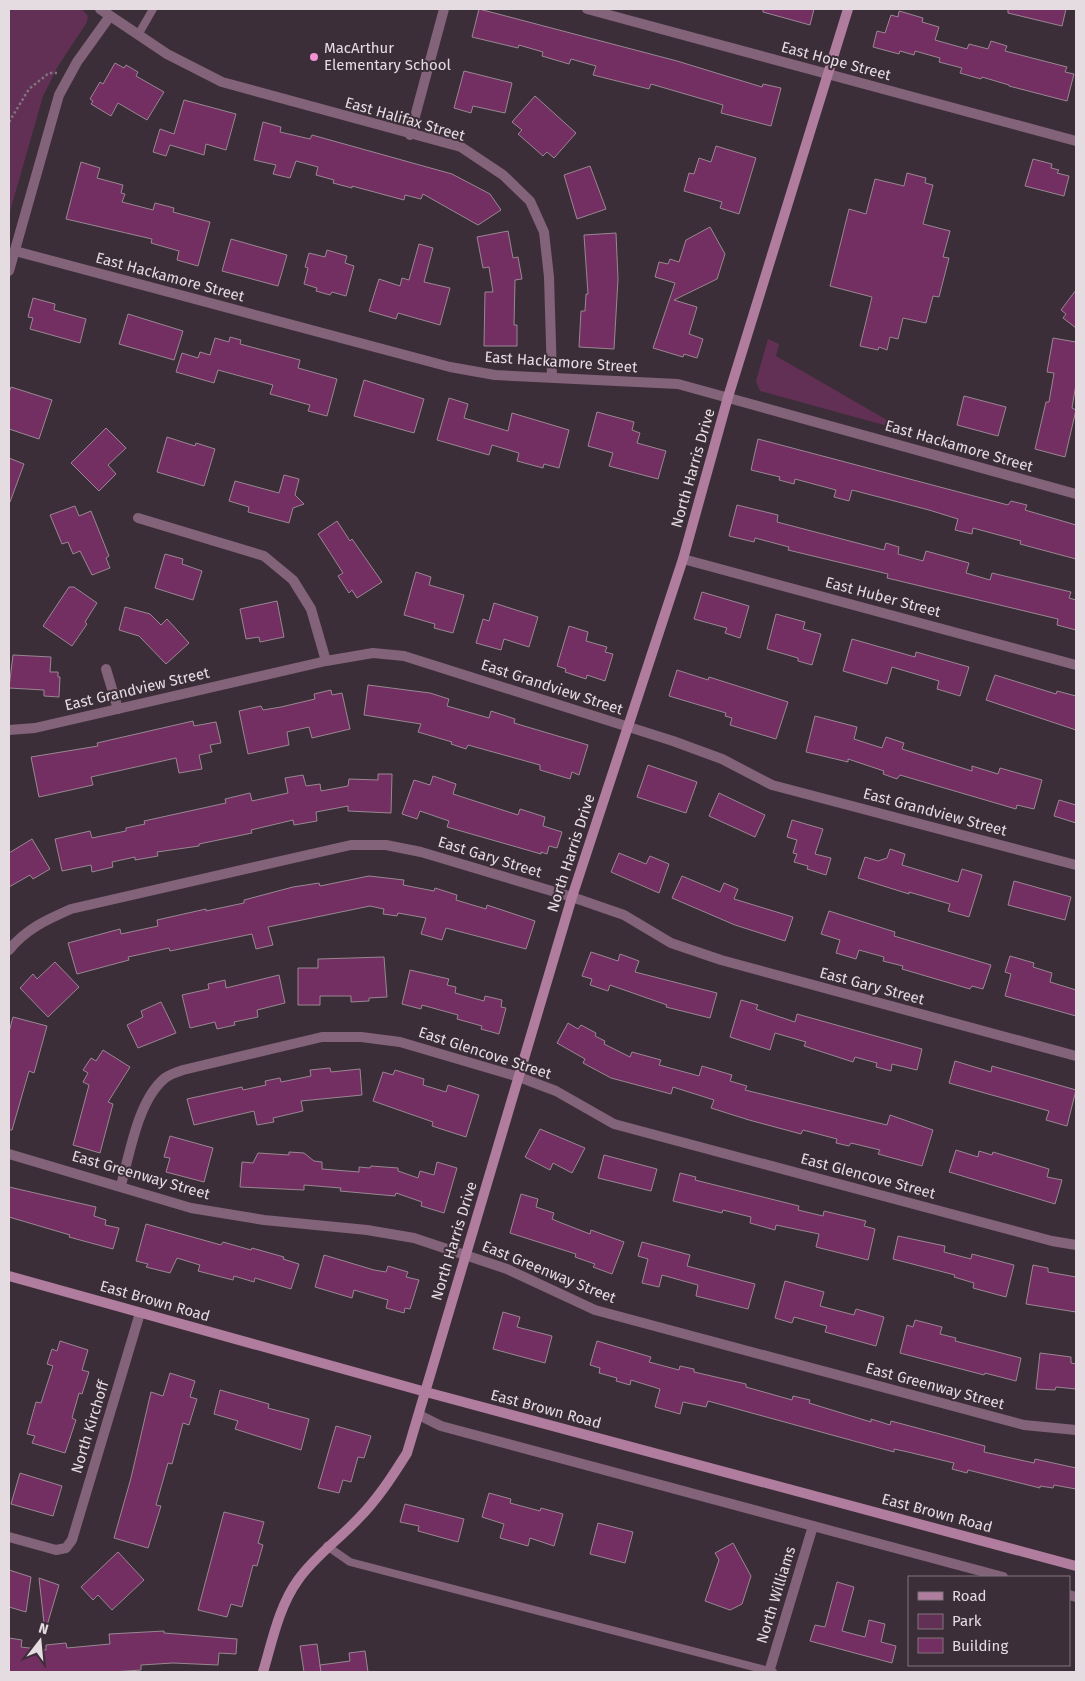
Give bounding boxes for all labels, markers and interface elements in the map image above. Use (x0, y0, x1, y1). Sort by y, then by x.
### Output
street label: East Hope Street (779, 38, 893, 84)
place label: MacArthur Elementary School (324, 39, 452, 74)
marker: MacArthur Elementary School (308, 51, 320, 63)
street label: East Halifax Street (343, 93, 468, 145)
street label: East Hackamore Street (94, 248, 247, 306)
street label: East Hackamore Street (484, 348, 639, 376)
street label: North Harris Drive (667, 406, 719, 530)
street label: East Hackamore Street (883, 416, 1036, 476)
street label: East Huber Street (823, 573, 943, 621)
street label: East Grandview Street (479, 656, 626, 719)
street label: East Grandview Street (63, 663, 212, 714)
street label: East Grandview Street (861, 784, 1009, 840)
street label: North Harris Drive (543, 792, 599, 914)
street label: East Gary Street (436, 833, 545, 882)
street label: East Gary Street (818, 963, 927, 1009)
street label: East Glencove Street (416, 1023, 554, 1083)
street label: East Greenway Street (70, 1147, 213, 1203)
street label: East Glencove Street (799, 1149, 938, 1203)
street label: North Harris Drive (427, 1179, 481, 1303)
street label: East Greenway Street (479, 1237, 619, 1307)
street label: East Brown Road (98, 1277, 212, 1325)
street label: East Greenway Street (864, 1359, 1007, 1413)
street label: North Kirchoff (67, 1377, 113, 1476)
street label: East Brown Road (489, 1386, 603, 1432)
street label: East Brown Road (880, 1490, 994, 1536)
street label: North Williams (753, 1544, 799, 1646)
legend (908, 1576, 1070, 1666)
text: Road (952, 1587, 987, 1605)
text: Park (952, 1612, 982, 1630)
north arrow (15, 1616, 65, 1666)
text: N (37, 1620, 50, 1638)
text: Building (952, 1637, 1008, 1655)

